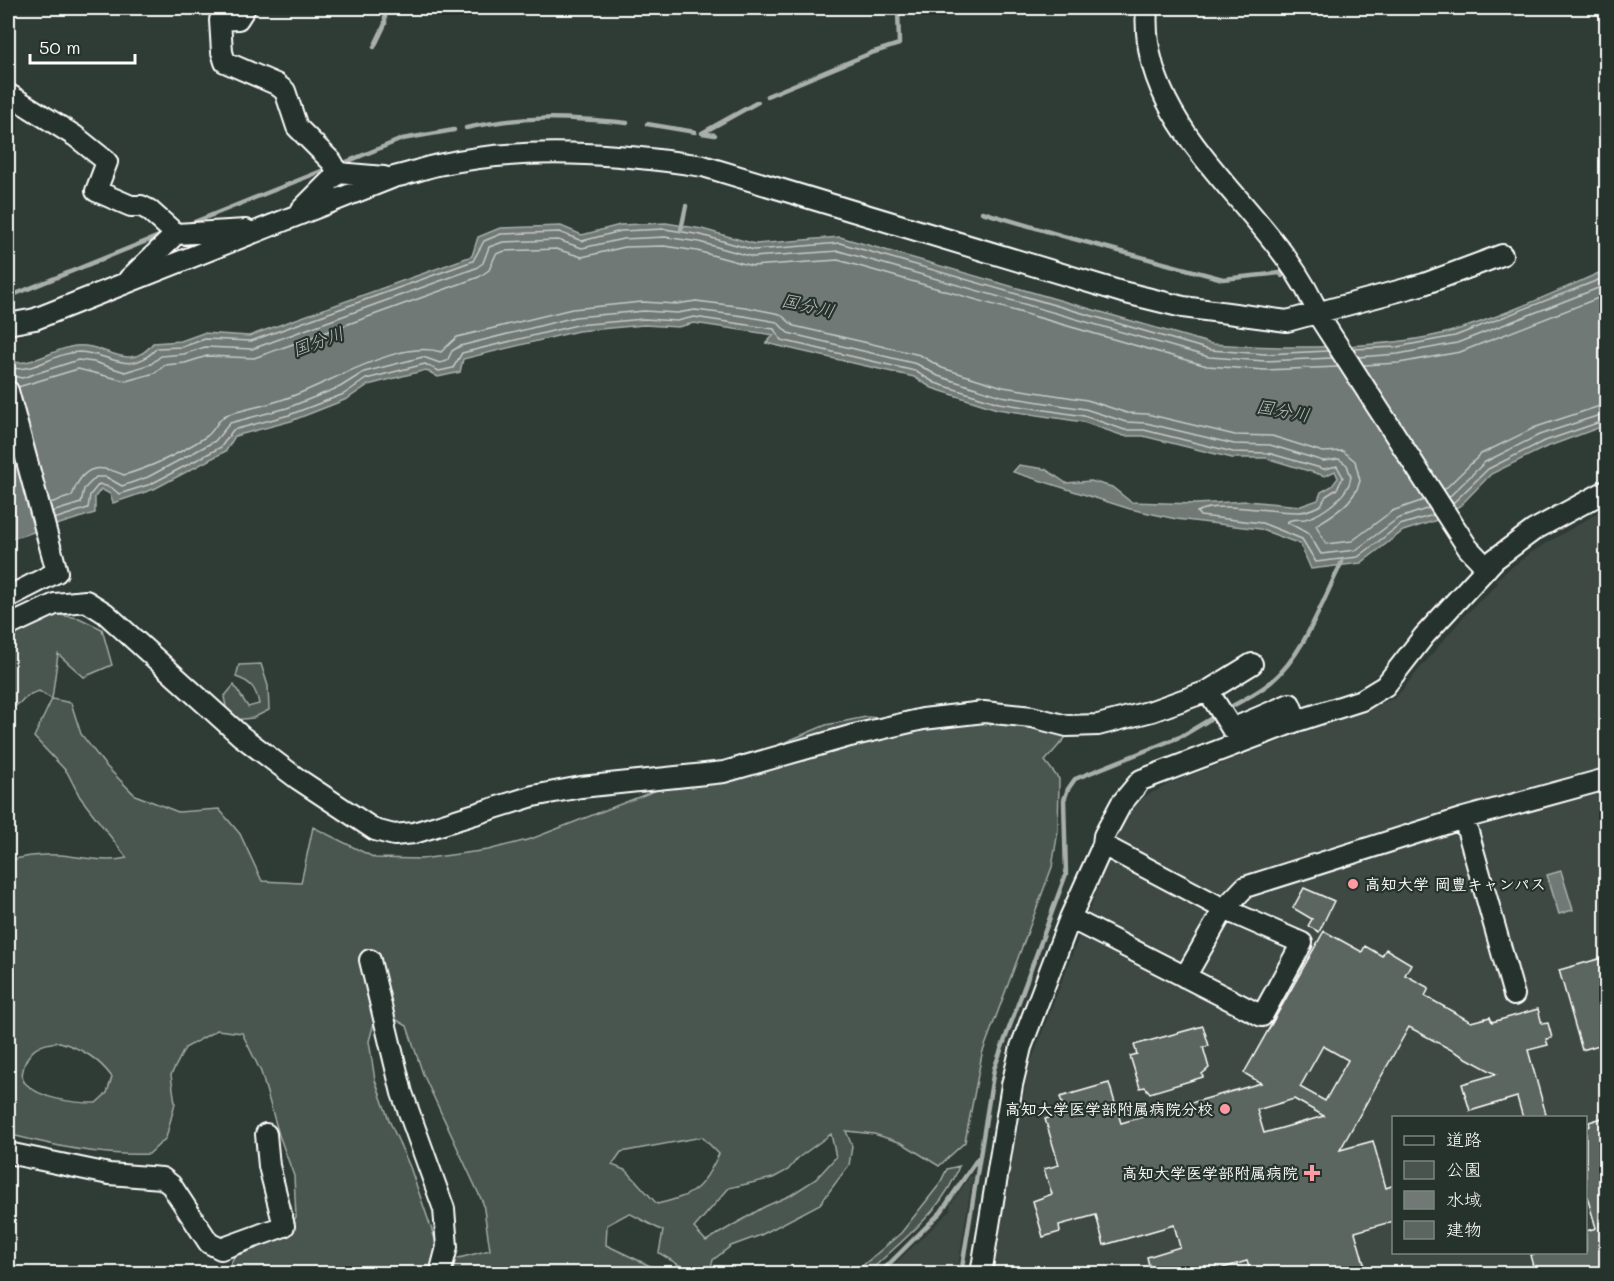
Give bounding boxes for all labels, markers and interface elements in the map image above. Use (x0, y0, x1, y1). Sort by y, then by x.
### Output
scale bar (30, 27, 135, 65)
text: 50 m (39, 35, 81, 59)
water label: 国分川 (779, 287, 837, 323)
water label: 国分川 (288, 321, 347, 362)
water label: 国分川 (1255, 394, 1312, 427)
place label: 高知大学 岡豊キャンパス (1365, 873, 1546, 894)
marker: 高知大学 岡豊キャンパス (1346, 877, 1360, 891)
place label: 高知大学医学部附属病院分校 (1005, 1098, 1213, 1119)
marker: 高知大学医学部附属病院分校 (1218, 1102, 1232, 1116)
legend (1392, 1116, 1587, 1254)
text: 道路 (1446, 1127, 1482, 1151)
text: 公園 (1446, 1157, 1482, 1181)
place label: 高知大学医学部附属病院 (1122, 1162, 1298, 1183)
marker: 高知大学医学部附属病院 (1303, 1164, 1321, 1182)
text: 水域 (1446, 1187, 1482, 1211)
text: 建物 (1446, 1217, 1482, 1241)

